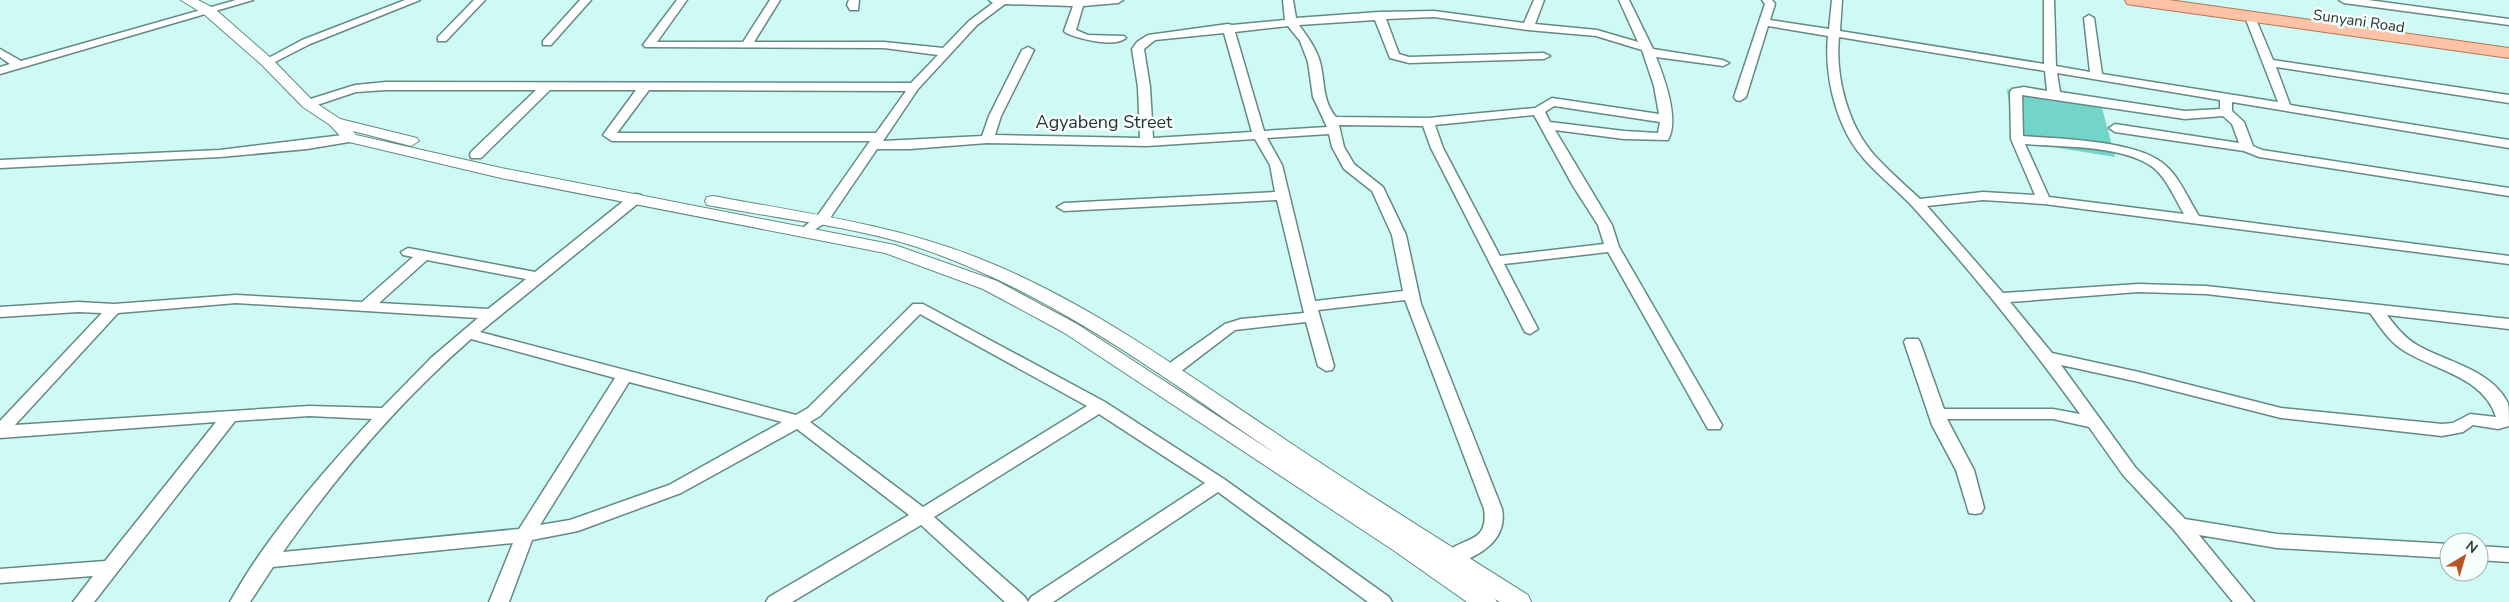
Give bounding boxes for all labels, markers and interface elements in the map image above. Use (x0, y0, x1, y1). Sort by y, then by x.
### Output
street label: Sunyani Road (2312, 5, 2406, 37)
street label: Agyabeng Street (1036, 110, 1173, 134)
north arrow (2439, 532, 2489, 582)
text: N (2462, 536, 2482, 558)

